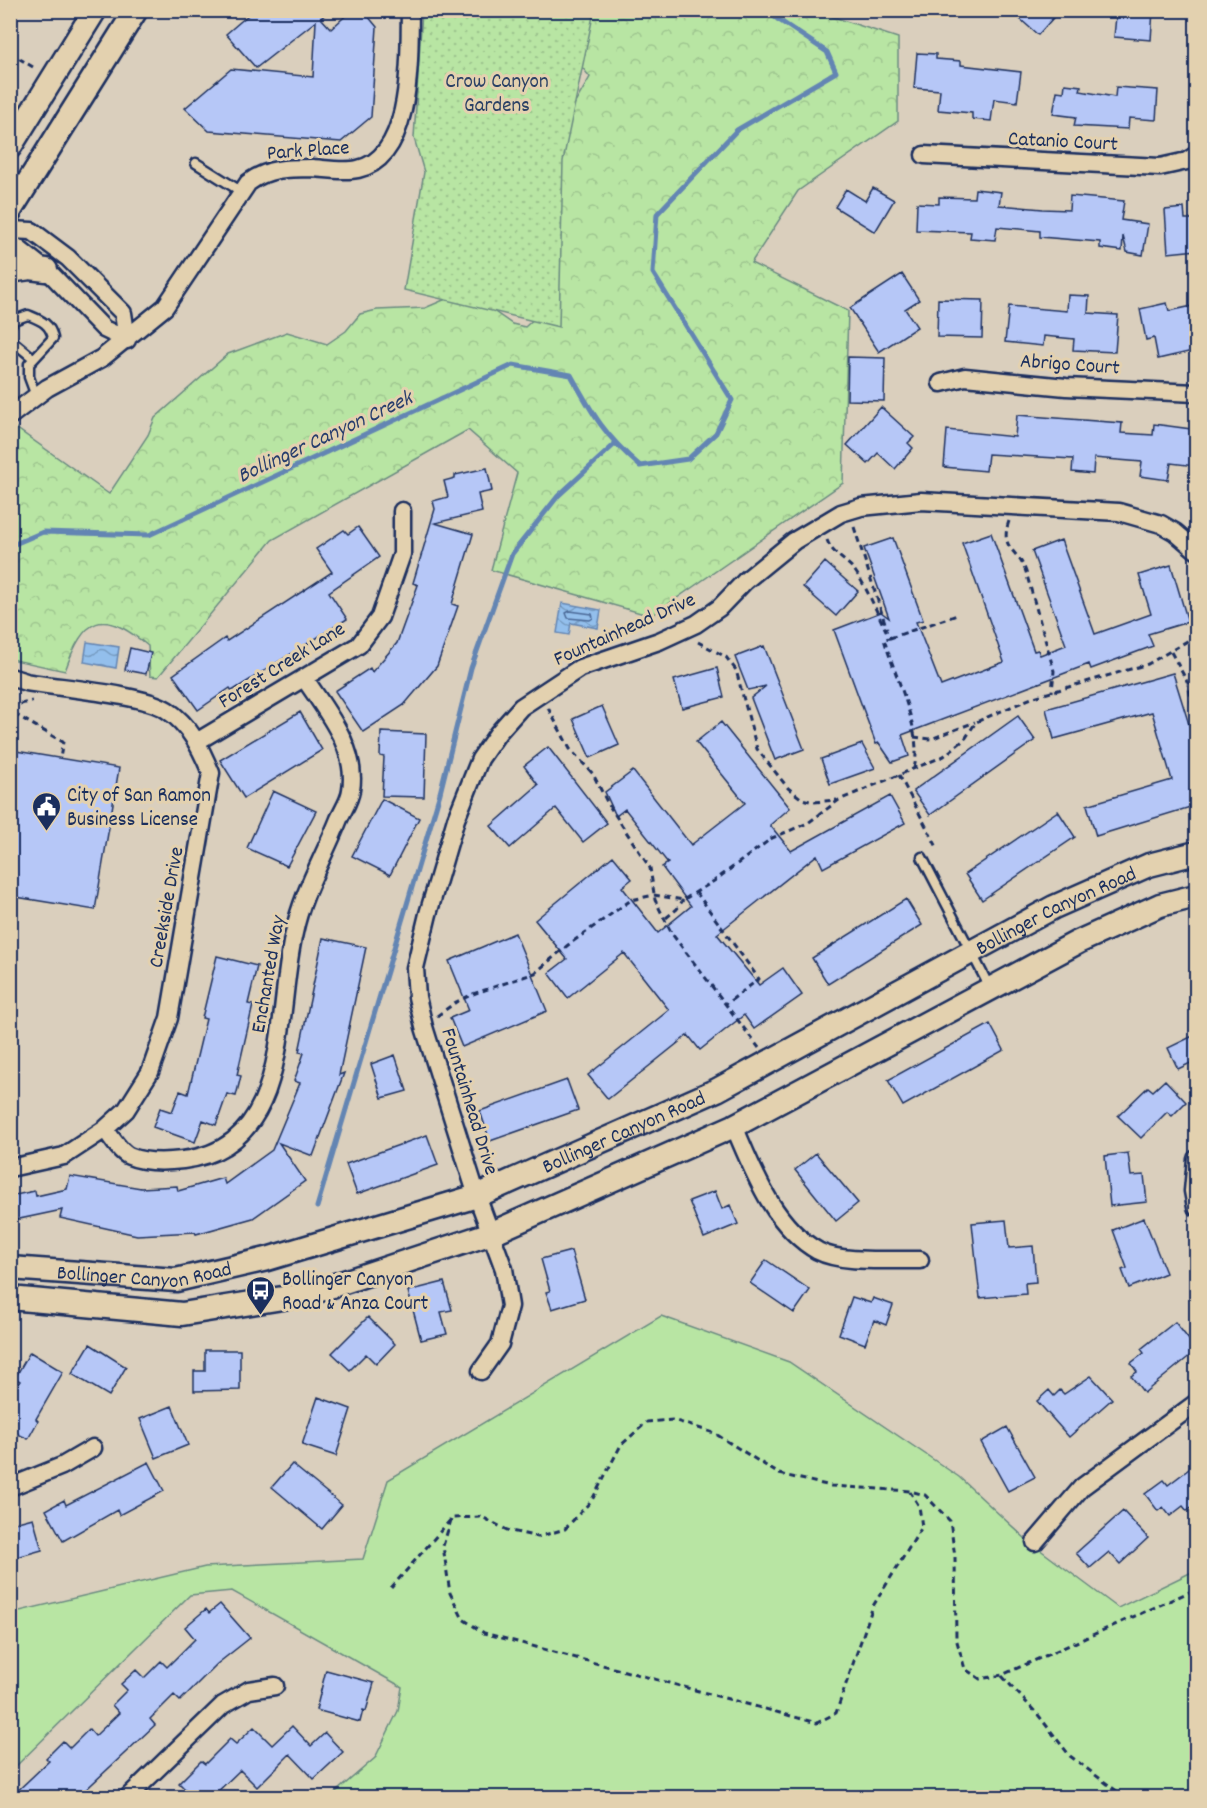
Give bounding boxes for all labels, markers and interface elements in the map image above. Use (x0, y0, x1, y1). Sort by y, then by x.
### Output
park label: Crow Canyon Gardens (445, 68, 549, 122)
street label: Catanio Court (1007, 125, 1119, 161)
street label: Park Place (266, 134, 350, 170)
street label: Abrigo Court (1019, 348, 1121, 384)
water label: Bollinger Canyon Creek (233, 383, 420, 492)
street label: Fountainhead Drive (549, 586, 701, 675)
street label: Forest Creek Lane (213, 616, 352, 718)
place label: City of San Ramon Business License (67, 782, 211, 836)
public building icon: City of San Ramon Business License (30, 790, 62, 832)
street label: Creekside Drive (143, 845, 193, 970)
street label: Bollinger Canyon Road (971, 860, 1142, 965)
street label: Enchanted Way (245, 913, 295, 1036)
street label: Fountainhead Drive (432, 1025, 505, 1179)
street label: Bollinger Canyon Road (538, 1085, 711, 1183)
street label: Bollinger Canyon Road (56, 1256, 235, 1298)
place label: Bollinger Canyon Road & Anza Court (282, 1266, 428, 1320)
bus stop icon: Bollinger Canyon Road & Anza Court (245, 1274, 277, 1316)

